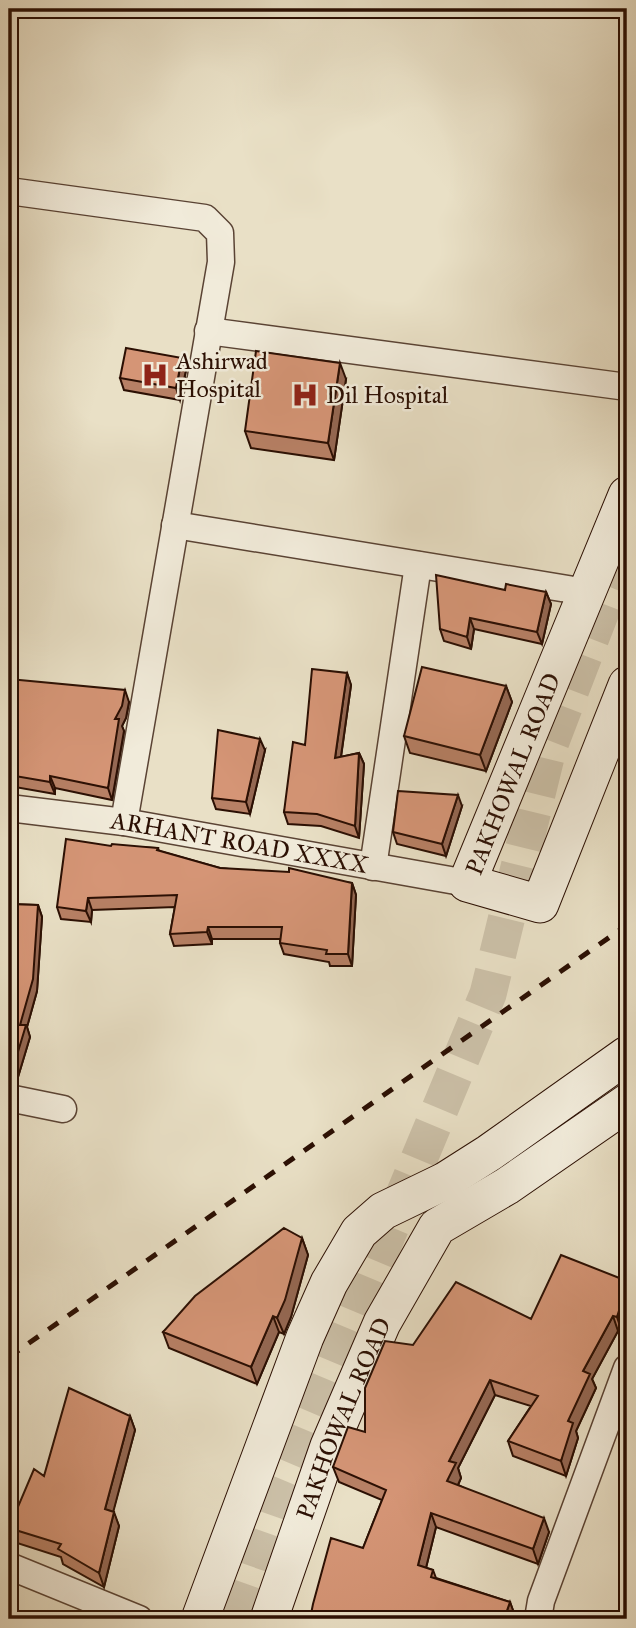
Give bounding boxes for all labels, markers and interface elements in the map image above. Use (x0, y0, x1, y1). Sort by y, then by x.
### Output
place label: Ashirwad Hospital (175, 346, 268, 404)
hospital icon: Ashirwad Hospital (140, 360, 170, 390)
hospital icon: Dil Hospital (290, 380, 320, 410)
place label: Dil Hospital (326, 380, 449, 410)
street label: PAKHOWAL ROAD (459, 669, 567, 879)
street label: ARHANT ROAD XXXX (108, 805, 371, 880)
street label: PAKHOWAL ROAD (290, 1313, 398, 1523)

